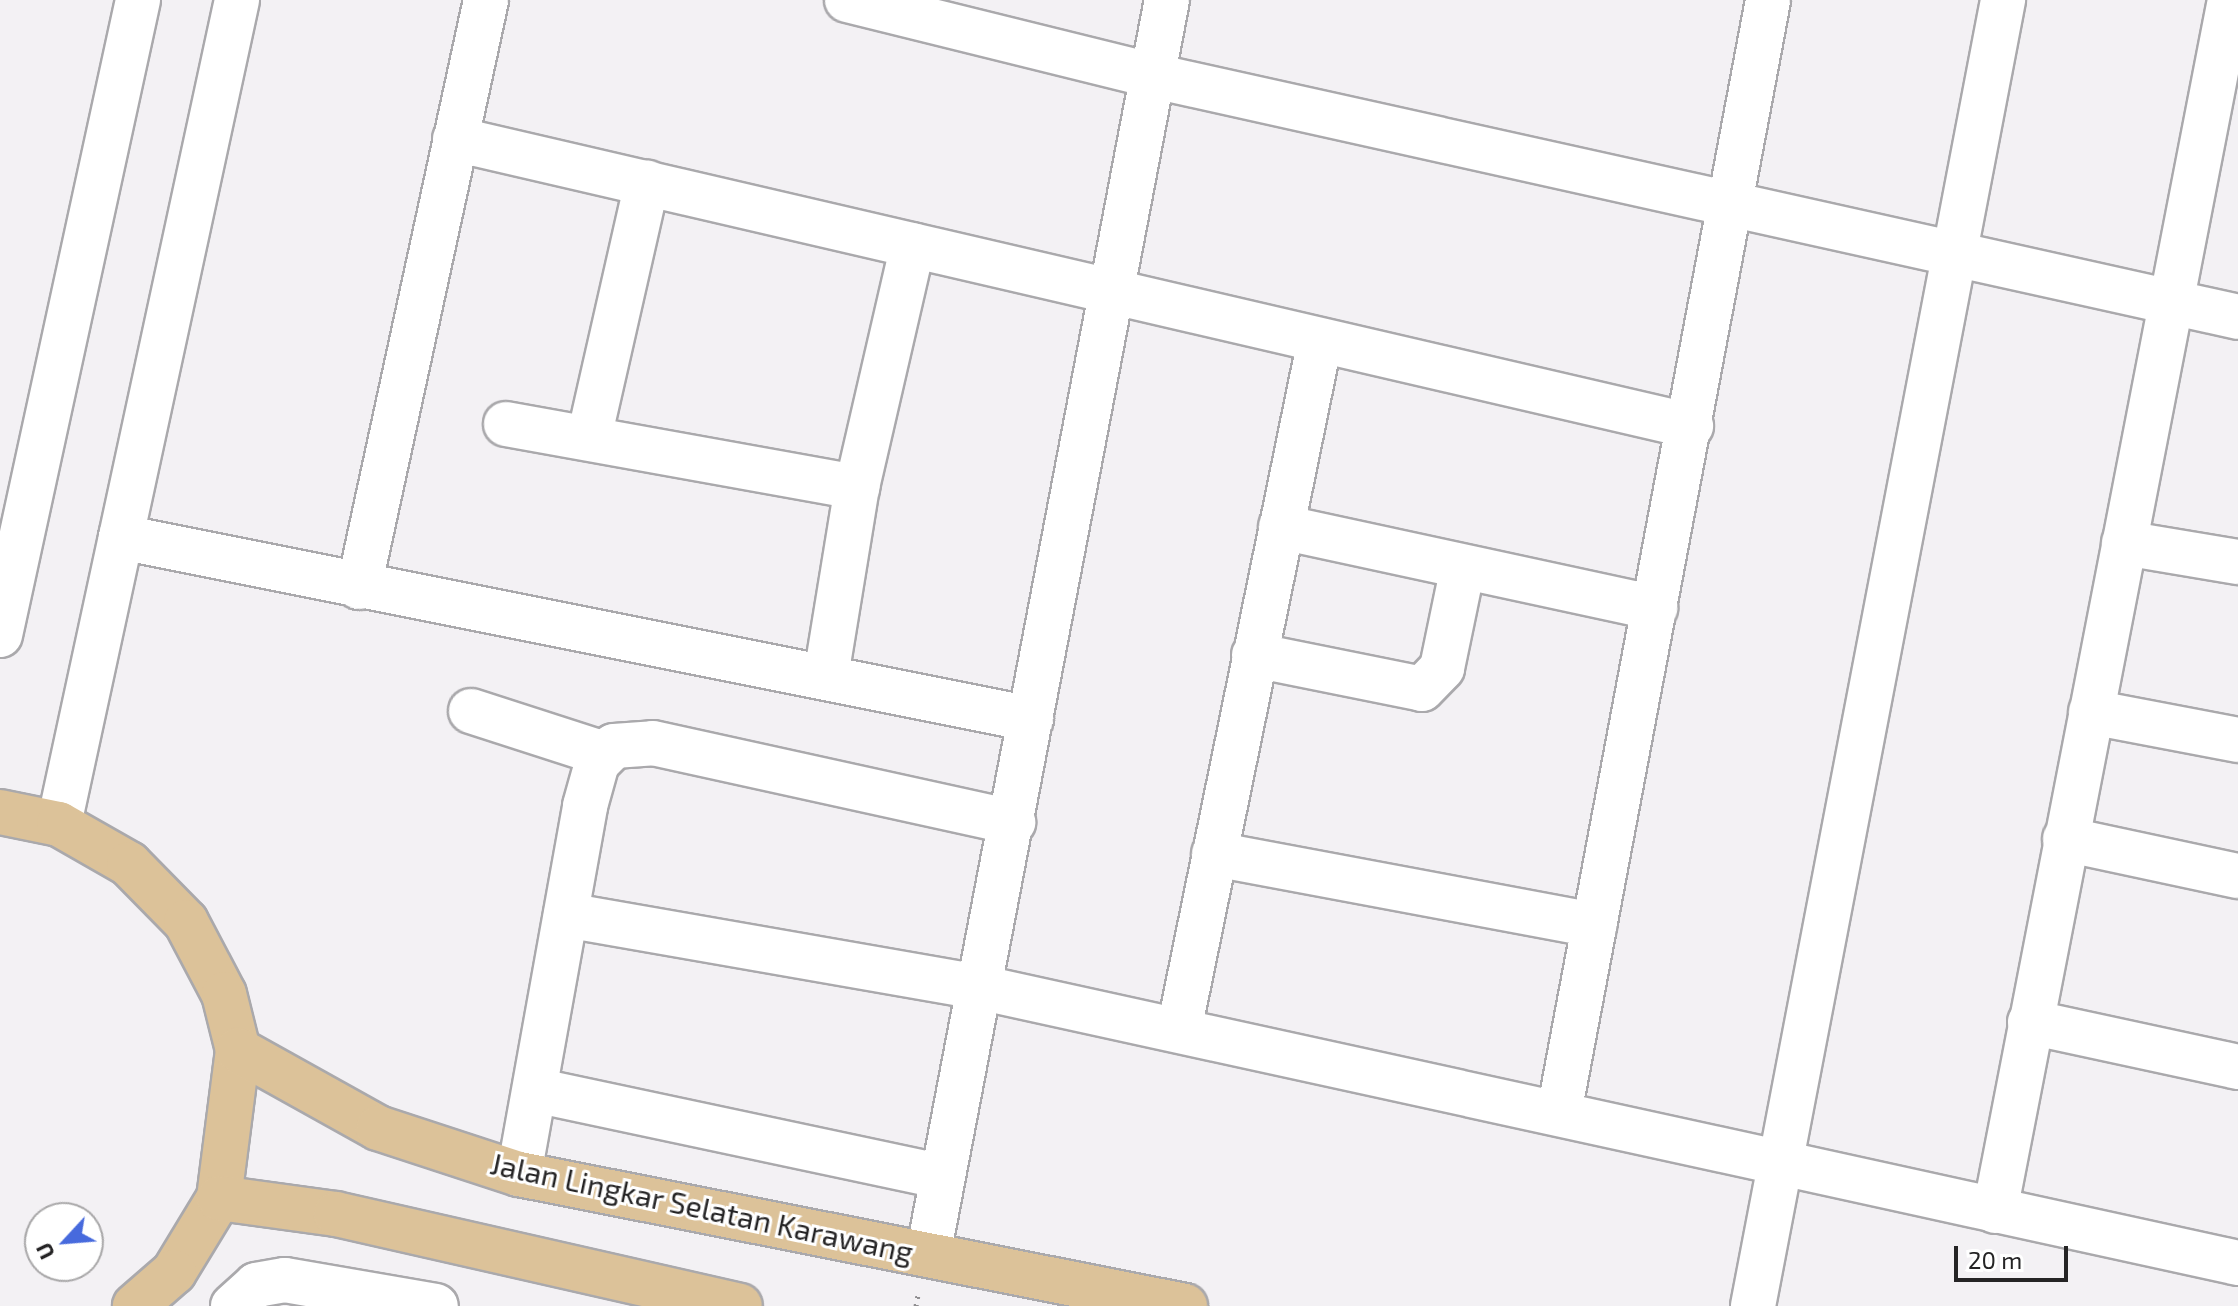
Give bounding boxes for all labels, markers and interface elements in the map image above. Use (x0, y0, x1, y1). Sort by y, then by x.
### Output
street label: Jalan Lingkar Selatan Karawang (487, 1144, 917, 1270)
north arrow (24, 1202, 104, 1282)
scale bar (1958, 1230, 2072, 1280)
text: U (29, 1239, 59, 1264)
text: 20 m (1968, 1245, 2022, 1274)

